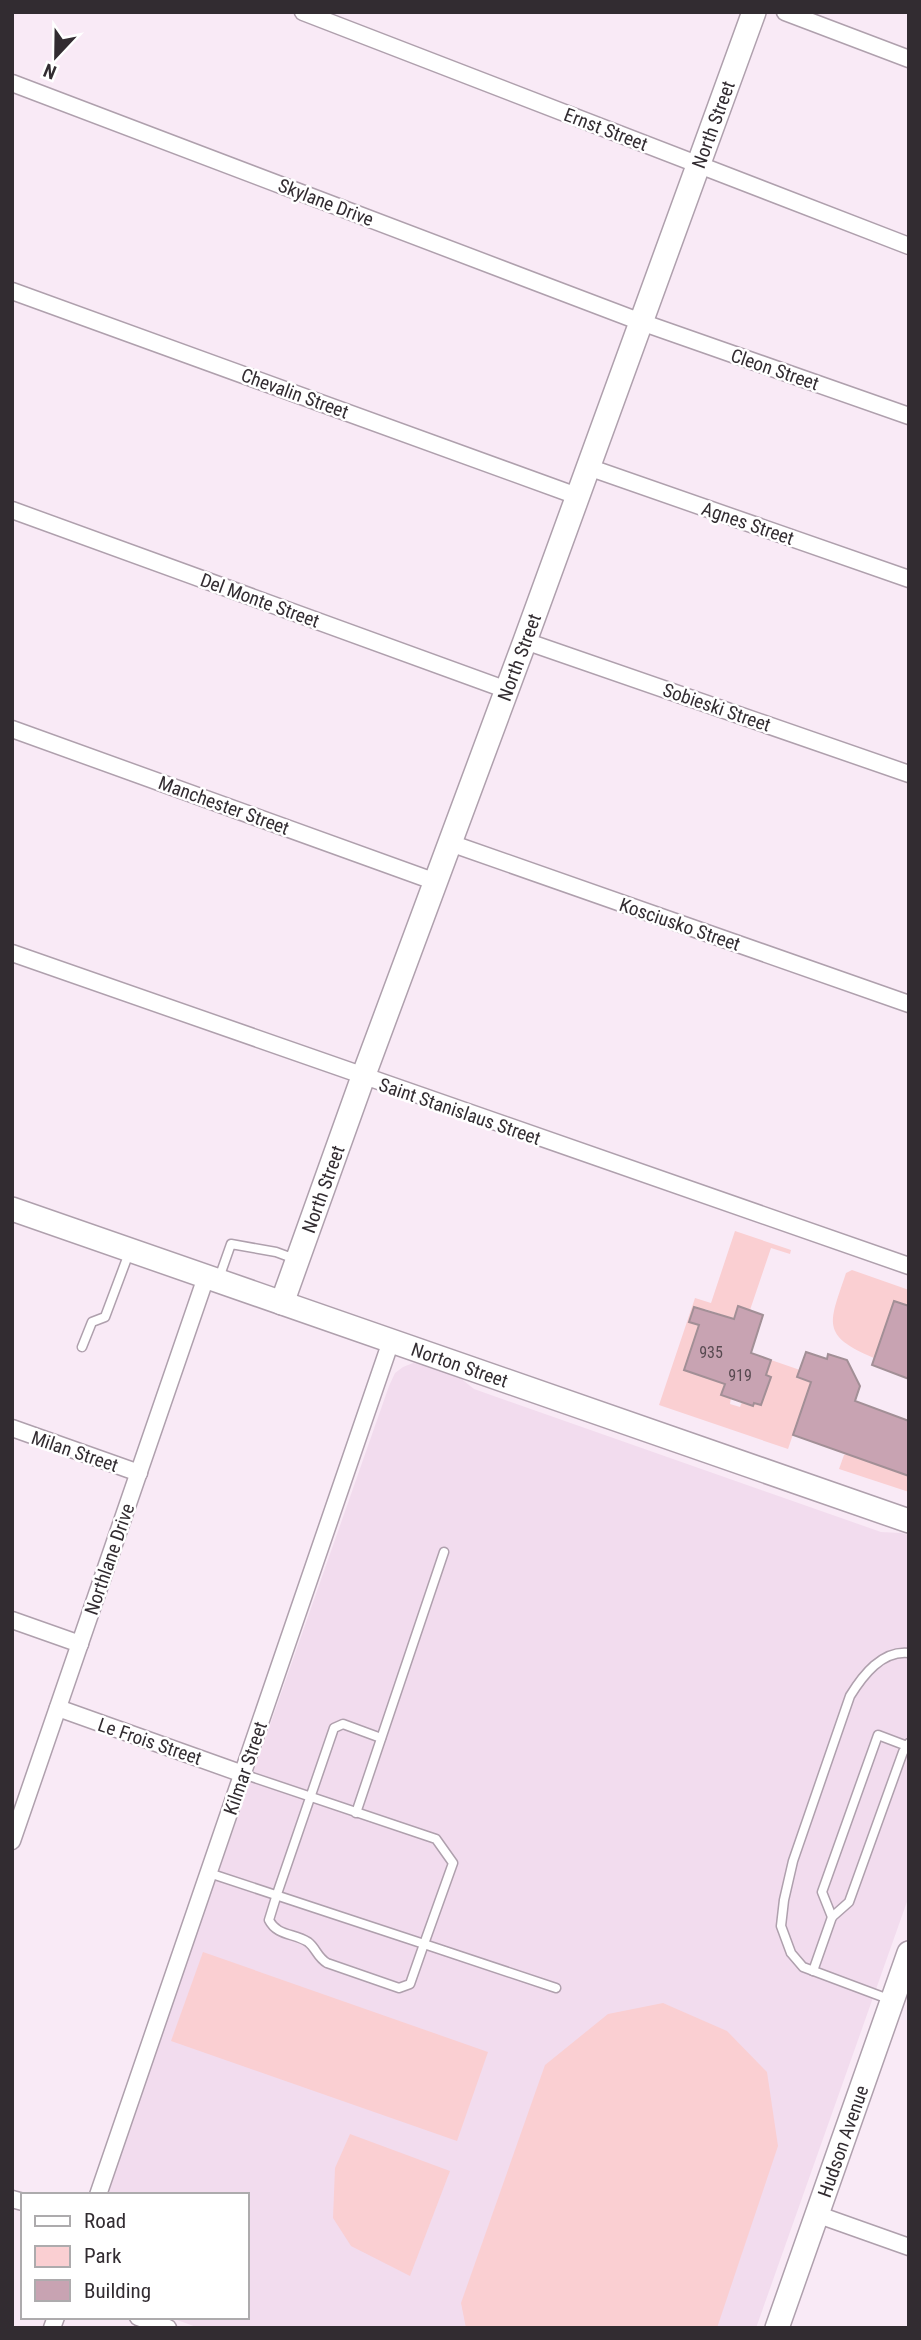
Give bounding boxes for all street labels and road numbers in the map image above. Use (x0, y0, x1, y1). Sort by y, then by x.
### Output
street label: North Street (687, 78, 740, 171)
street label: Ernst Street (561, 103, 651, 156)
street label: Skylane Drive (275, 174, 377, 231)
street label: Cleon Street (728, 344, 822, 395)
street label: Chevalin Street (238, 363, 352, 424)
street label: Agnes Street (699, 497, 797, 550)
street label: Del Monte Street (197, 568, 322, 633)
street label: North Street (493, 610, 546, 704)
street label: Sobieski Street (660, 678, 774, 737)
street label: Manchester Street (155, 771, 292, 840)
street label: Kosciusko Street (616, 893, 743, 956)
street label: Saint Stanislaus Street (376, 1073, 544, 1150)
street label: North Street (297, 1142, 350, 1236)
street label: Norton Street (408, 1338, 511, 1393)
street label: Milan Street (28, 1426, 121, 1477)
street label: Northlane Drive (80, 1500, 139, 1618)
street label: Le Frois Street (95, 1713, 205, 1770)
street label: Kilmar Street (219, 1718, 272, 1818)
street label: Hudson Avenue (813, 2082, 874, 2200)

